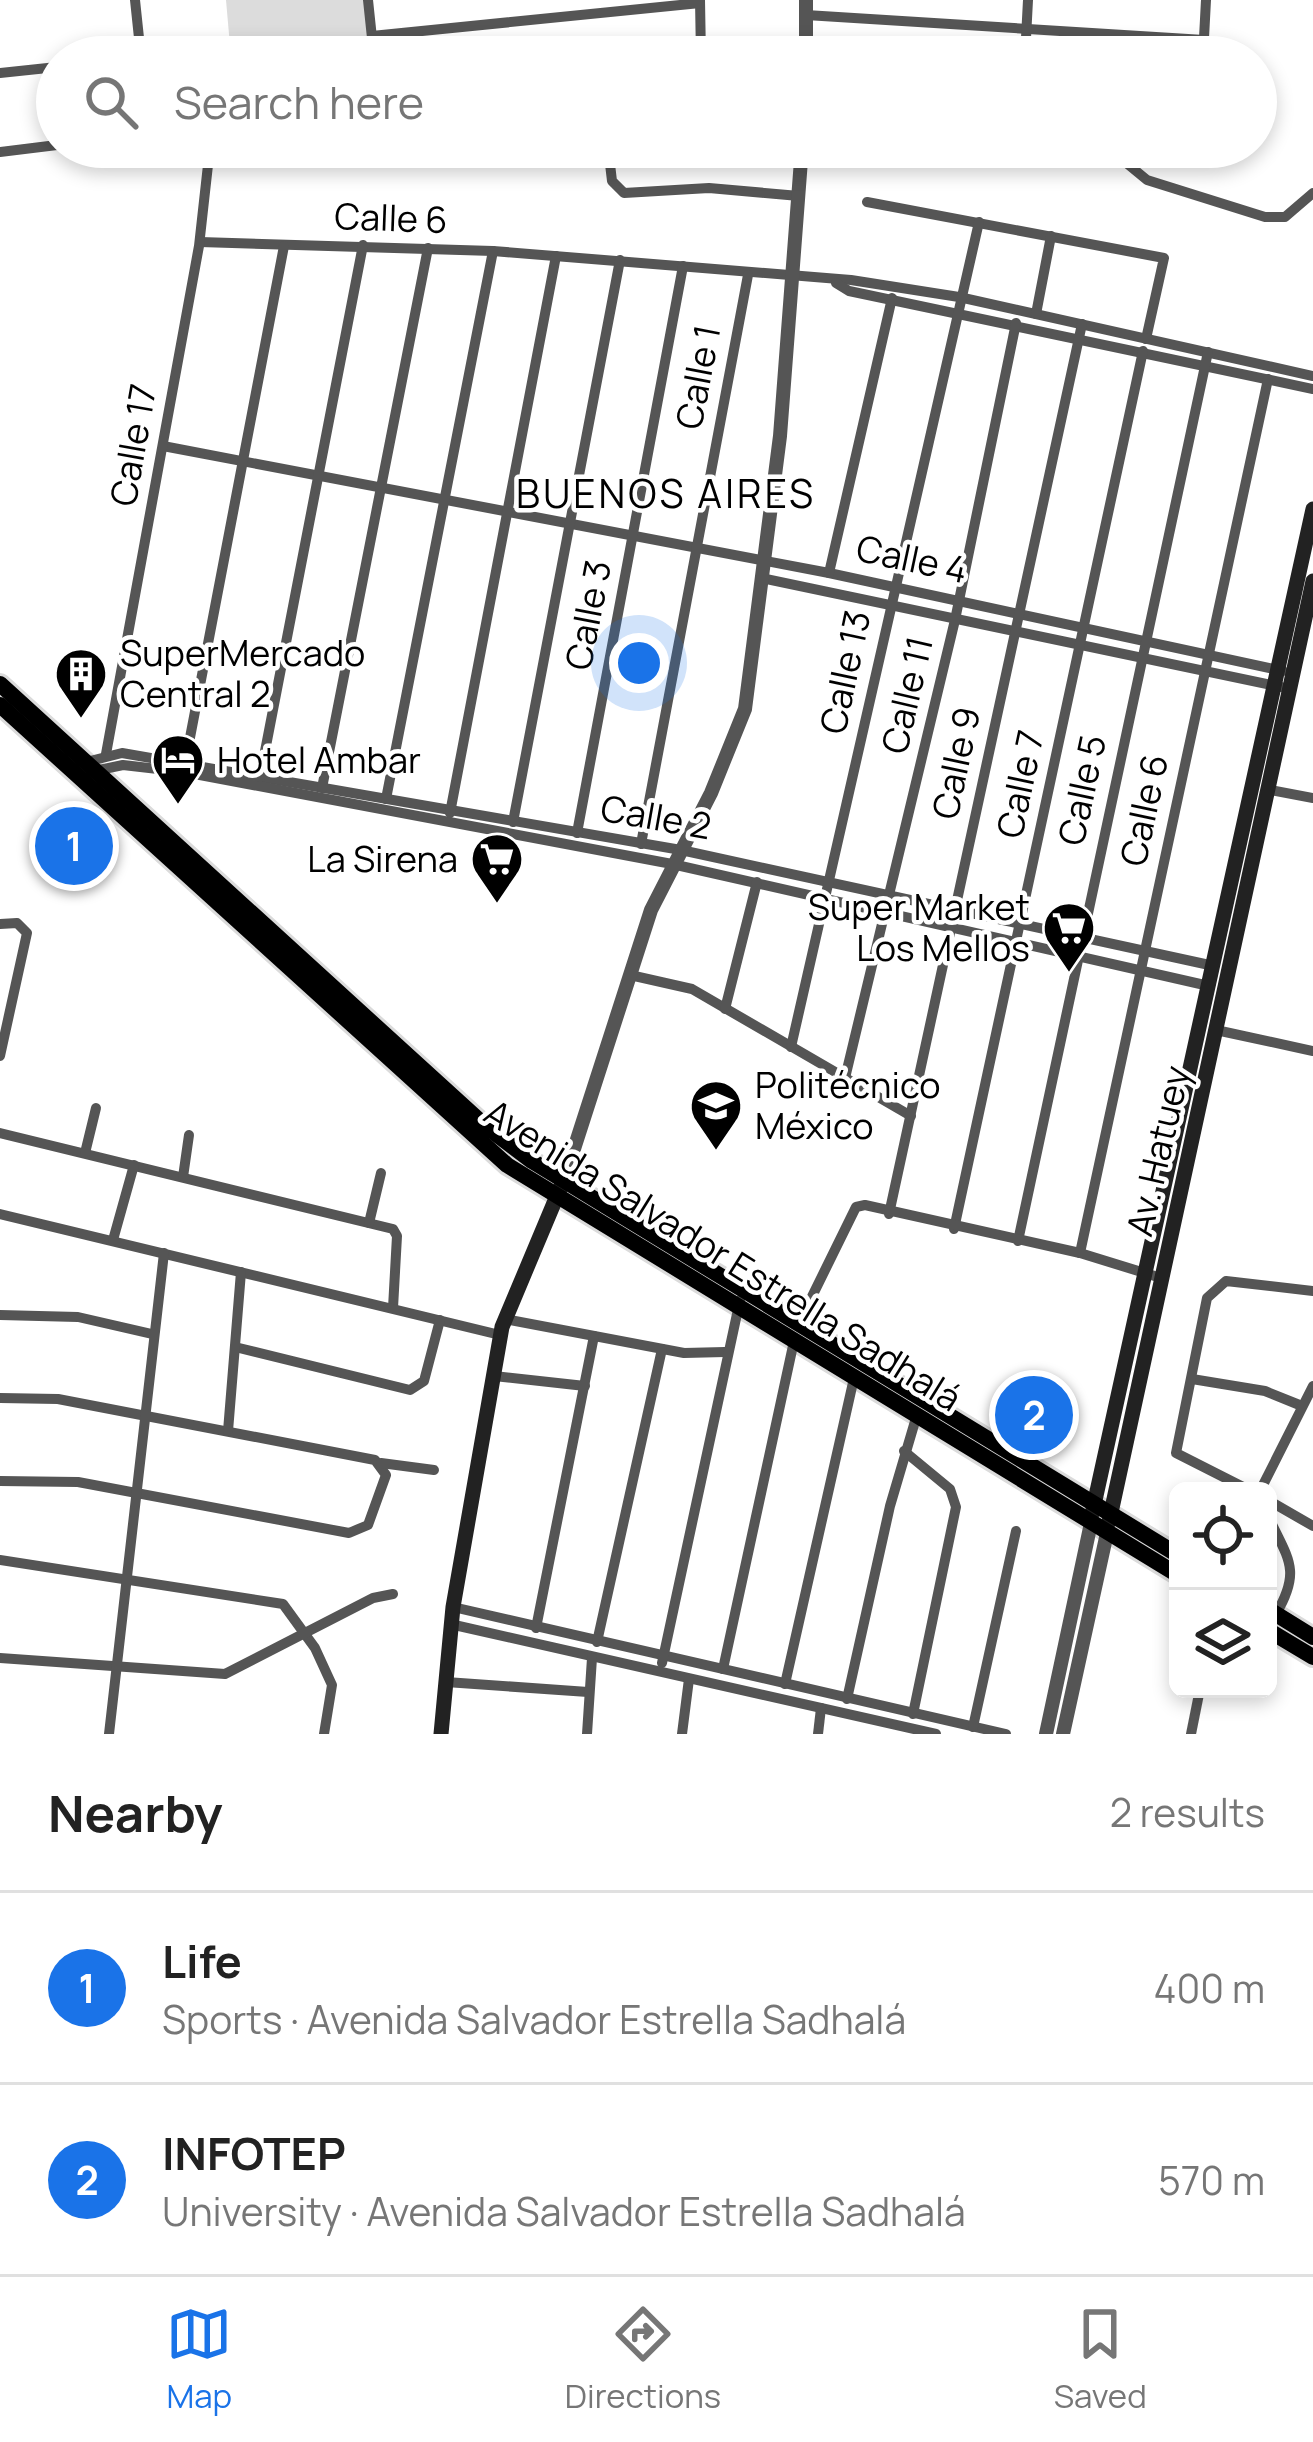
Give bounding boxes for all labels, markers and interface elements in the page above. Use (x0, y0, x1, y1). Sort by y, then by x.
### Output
search box (36, 36, 1277, 168)
icon: search (78, 69, 144, 135)
text: Search here (174, 71, 424, 133)
street label: Calle 6 (334, 191, 448, 244)
street label: Calle 1 (663, 321, 732, 433)
street label: Calle 17 (98, 380, 167, 510)
district label: BUENOS AIRES (516, 466, 816, 520)
street label: Calle 4 (852, 523, 972, 594)
street label: Calle 3 (553, 556, 622, 674)
street label: Calle 13 (808, 606, 881, 738)
place label: SuperMercado Central 2 (120, 628, 365, 718)
street label: Calle 11 (869, 631, 944, 758)
your location (609, 633, 669, 693)
building icon: SuperMercado Central 2 (53, 646, 109, 720)
street label: Calle 9 (920, 702, 991, 823)
street label: Calle 7 (984, 726, 1055, 842)
street label: Calle 5 (1046, 730, 1117, 850)
hotel icon: Hotel Ambar (150, 732, 206, 806)
place label: Hotel Ambar (217, 735, 421, 784)
street label: Calle 6 (1108, 749, 1179, 870)
street label: Calle 2 (597, 783, 715, 850)
pin: 1 (35, 801, 113, 891)
supermarket icon: La Sirena (469, 831, 525, 905)
place label: La Sirena (307, 834, 458, 883)
place label: Super Market Los Mellos (808, 882, 1030, 972)
supermarket icon: Super Market Los Mellos (1041, 900, 1097, 974)
place label: Politécnico México (755, 1060, 941, 1150)
street label: Av. Hatuey (1114, 1061, 1201, 1241)
school or university icon: Politécnico México (688, 1078, 744, 1152)
street label: Avenida Salvador Estrella Sadhalá (476, 1087, 971, 1422)
pin: 2 (995, 1370, 1073, 1460)
map controls (1169, 1482, 1277, 1698)
button: locate (1169, 1482, 1277, 1590)
button: layers (1169, 1590, 1277, 1698)
text: Nearby (48, 1778, 223, 1847)
text: 2 results (1110, 1785, 1265, 1839)
text: Life (162, 1930, 242, 1992)
text: 1 (78, 1961, 96, 2015)
text: 400 m (1154, 1961, 1265, 2015)
text: Sports · Avenida Salvador Estrella Sadhalá (162, 1992, 906, 2046)
text: INFOTEP (162, 2122, 346, 2184)
text: 2 (75, 2153, 99, 2207)
text: 570 m (1158, 2153, 1265, 2207)
text: University · Avenida Salvador Estrella Sadhalá (162, 2184, 966, 2238)
tab: Map (166, 2301, 232, 2418)
tab: Directions (565, 2301, 721, 2418)
tab: Saved (1054, 2301, 1147, 2418)

